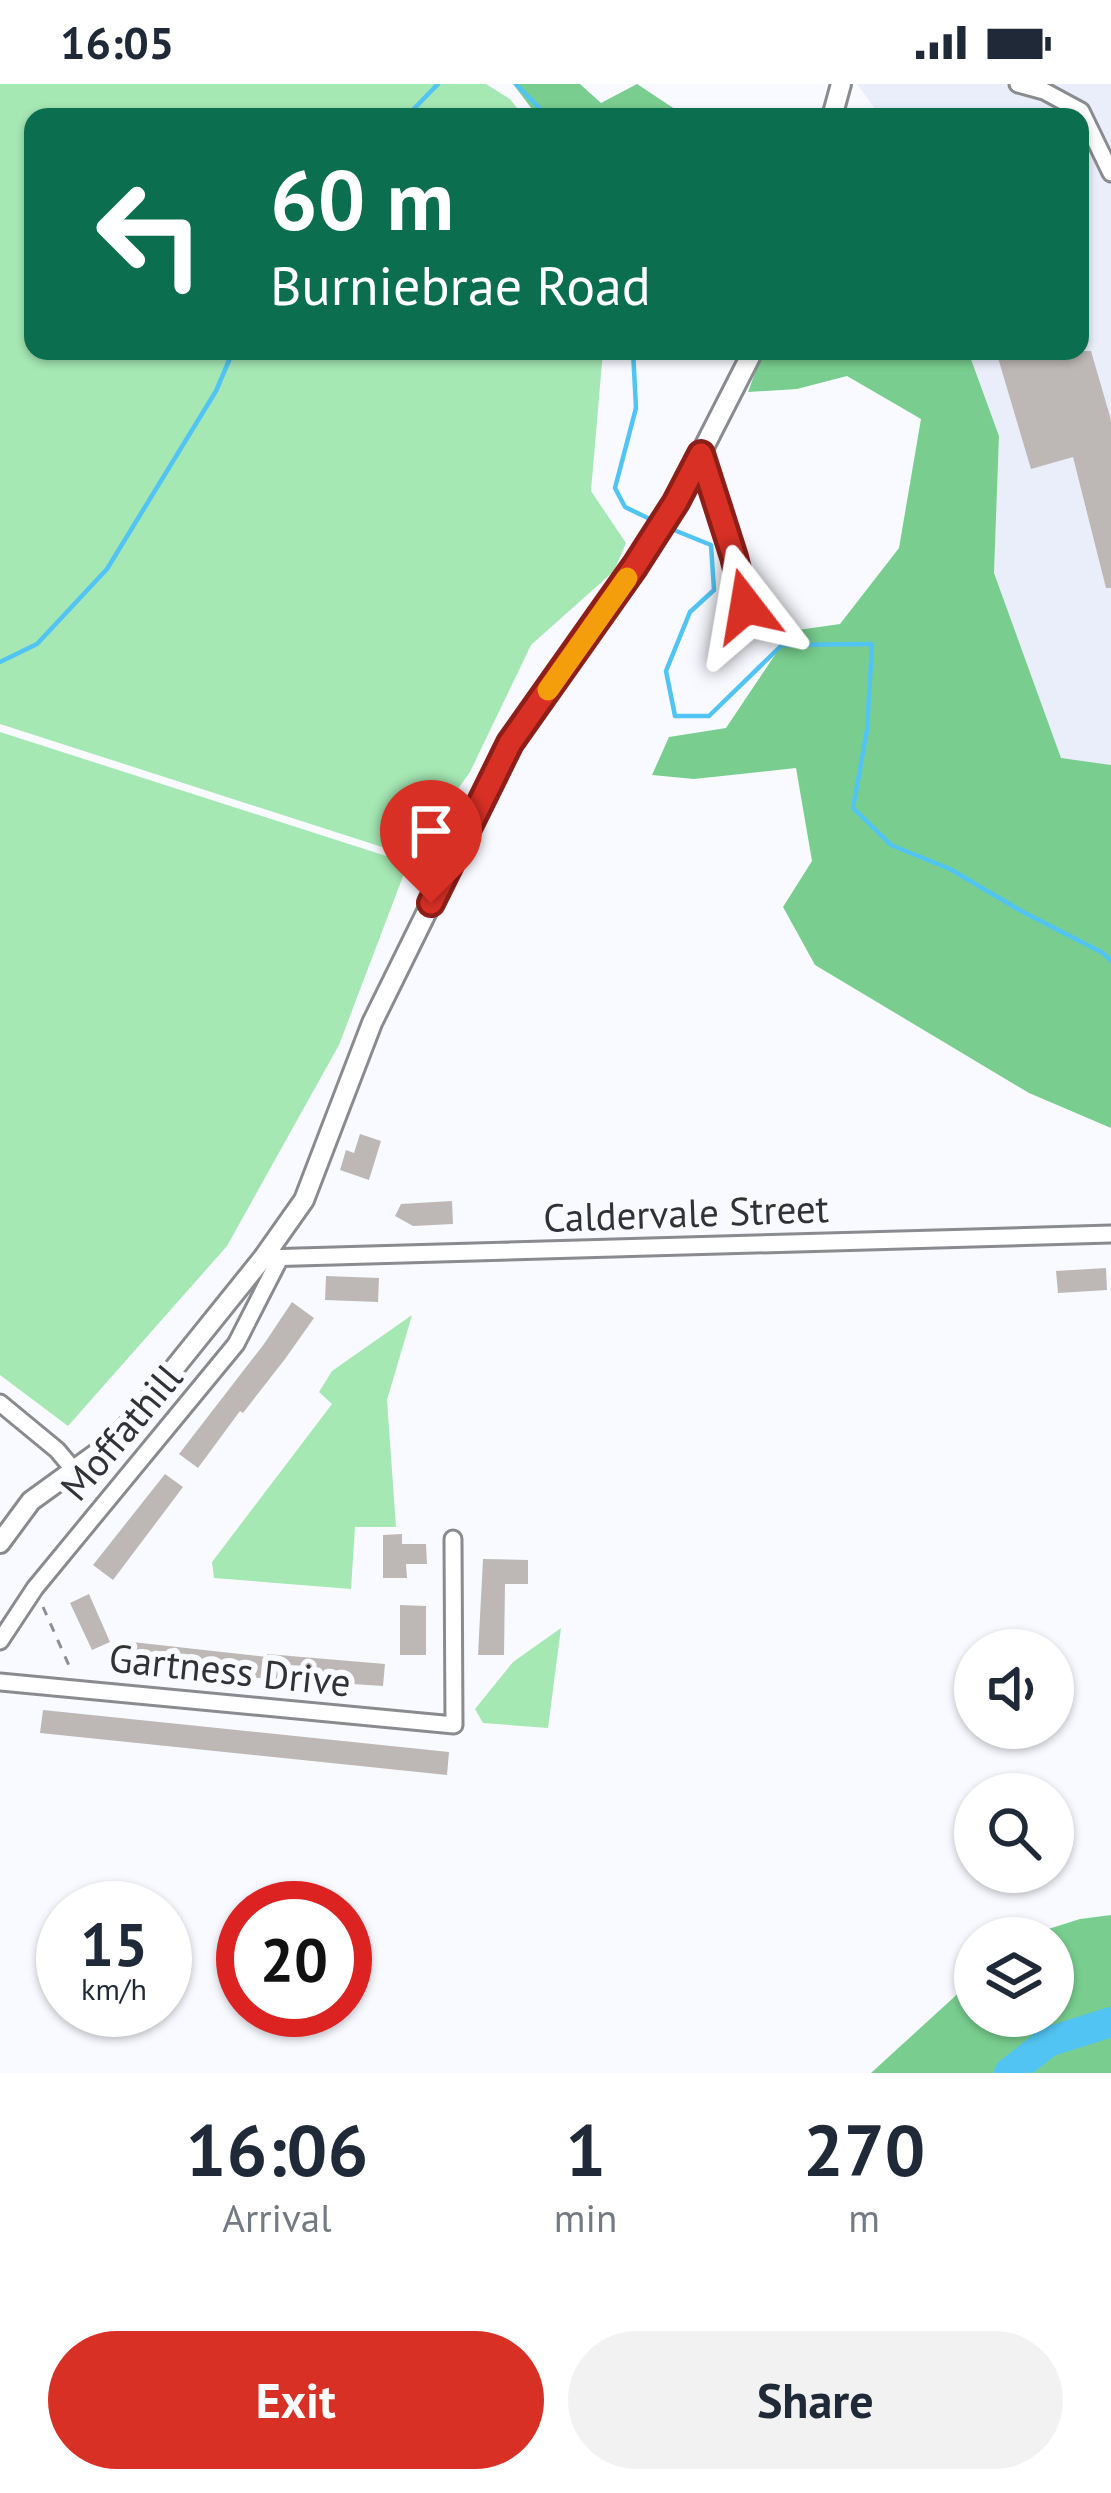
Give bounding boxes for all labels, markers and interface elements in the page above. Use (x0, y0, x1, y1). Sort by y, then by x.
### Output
text: 16:05 (60, 13, 174, 71)
text: 60 m (270, 144, 454, 253)
icon: left (72, 156, 228, 312)
text: Burniebrae Road (270, 250, 651, 320)
position arrow (683, 543, 809, 669)
pin (380, 780, 482, 903)
icon: arrive (398, 798, 464, 864)
street label: Caldervale Street (542, 1182, 830, 1243)
street label: Moffathill (49, 1352, 193, 1511)
map controls (954, 1629, 1074, 2037)
button: sound (954, 1629, 1074, 1749)
street label: Gartness Drive (107, 1631, 353, 1708)
button: search (954, 1773, 1074, 1893)
speed limit sign: 20 (216, 1881, 372, 2037)
text: 15 (80, 1905, 148, 1983)
button: layers (954, 1917, 1074, 2037)
text: km/h (81, 1969, 147, 2008)
text: 16:06 (186, 2103, 368, 2196)
text: 1 (565, 2103, 606, 2196)
text: 270 (803, 2103, 925, 2196)
text: Arrival (222, 2192, 332, 2243)
text: min (554, 2192, 617, 2243)
text: m (848, 2192, 880, 2243)
button: Exit (48, 2331, 544, 2469)
button: Share (568, 2331, 1063, 2469)

